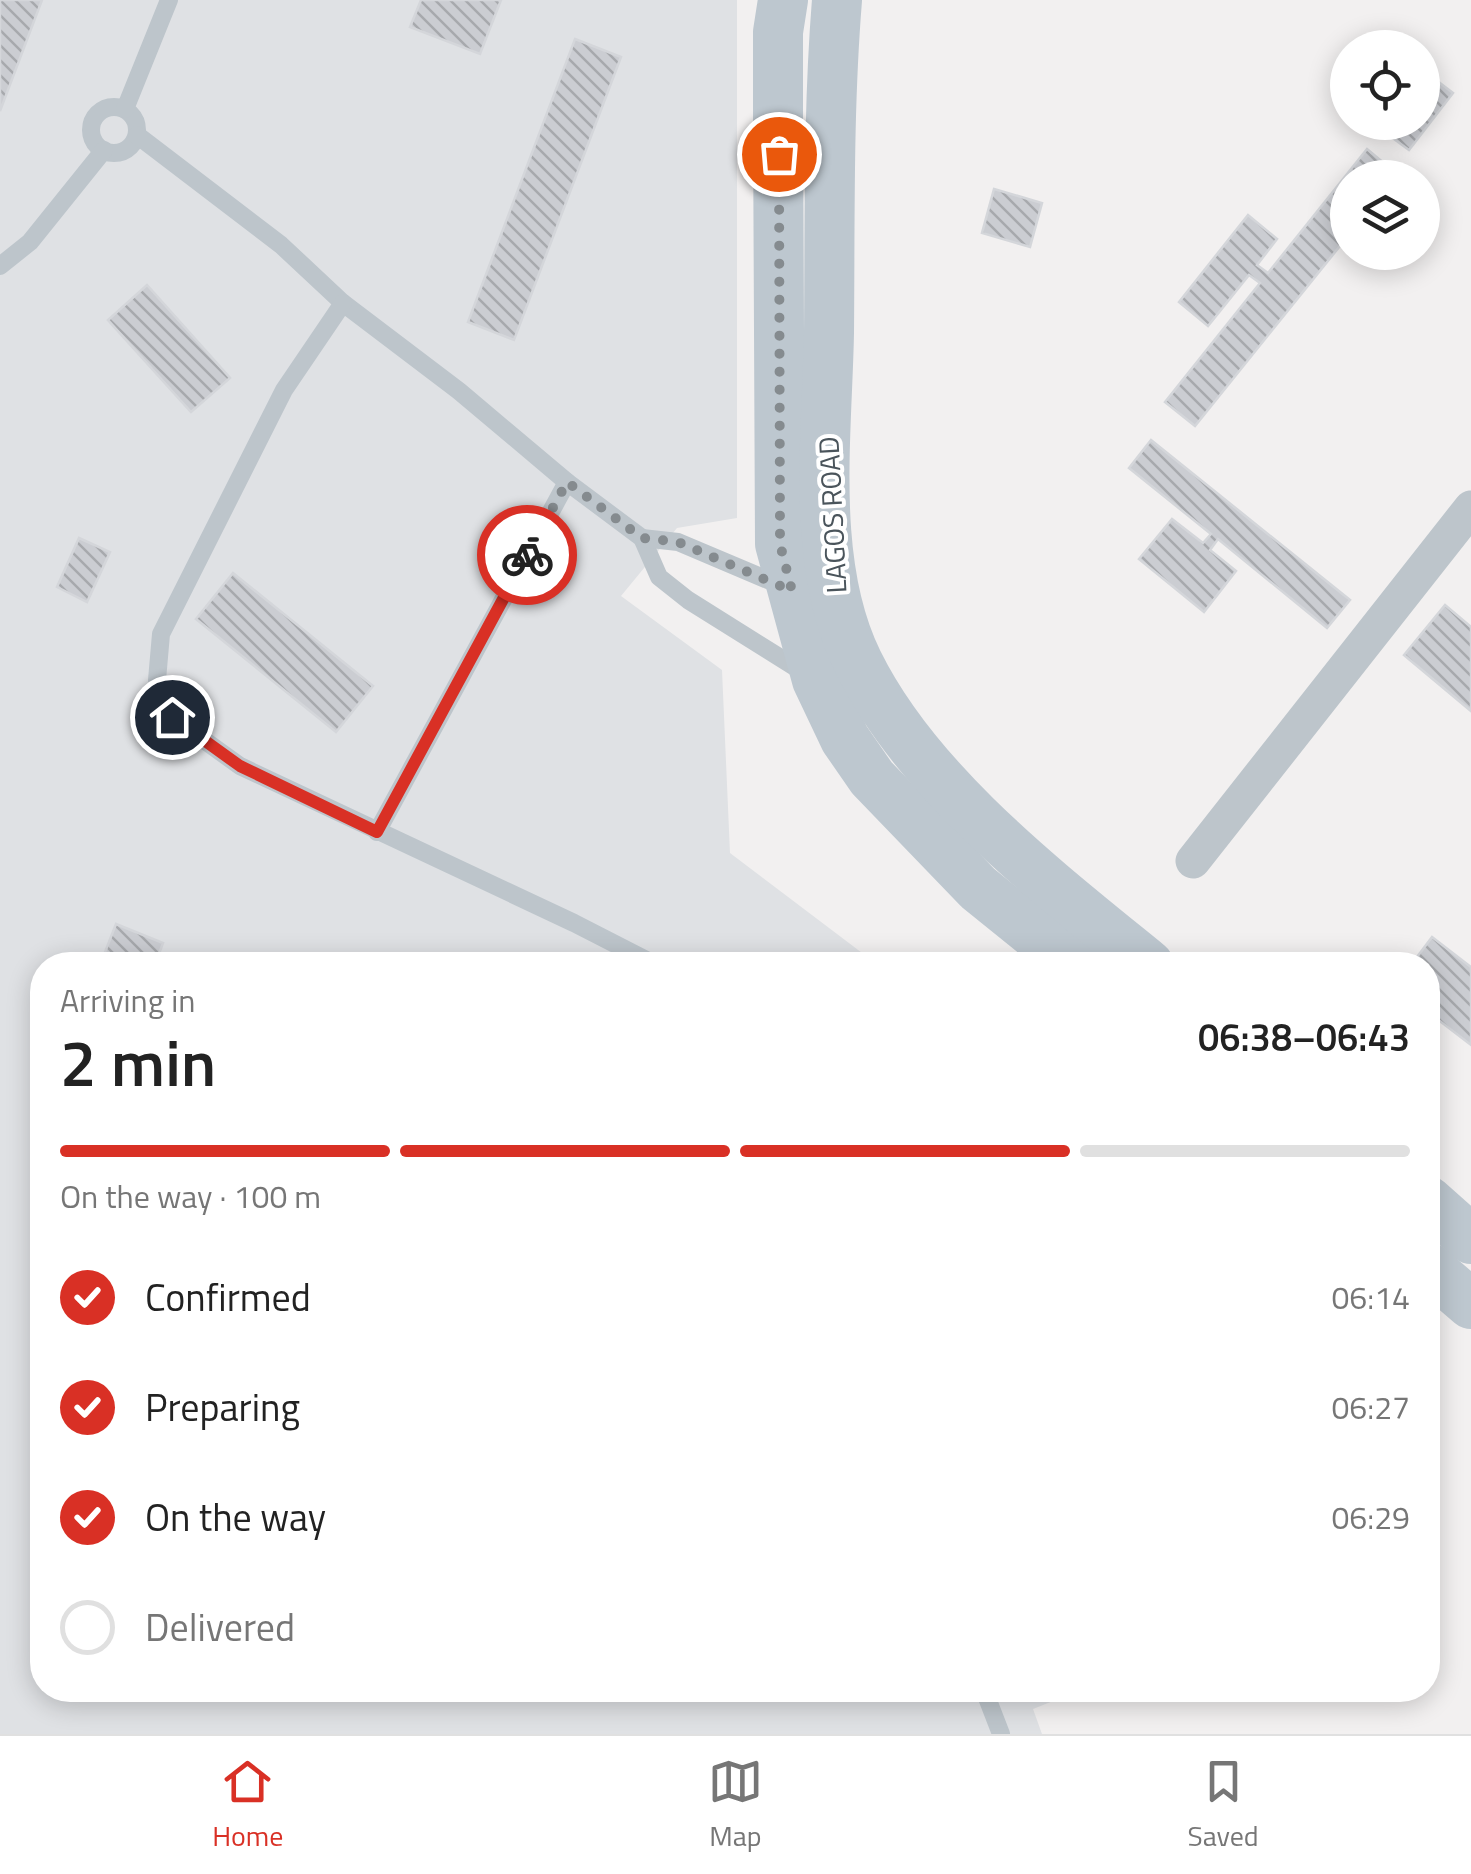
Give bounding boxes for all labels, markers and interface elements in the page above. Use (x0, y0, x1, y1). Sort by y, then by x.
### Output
map controls (1330, 30, 1440, 270)
button: locate (1330, 30, 1440, 140)
pin (737, 112, 822, 197)
icon: bag (752, 127, 807, 182)
button: layers (1330, 160, 1440, 270)
street label: LAGOS ROAD (806, 435, 858, 595)
courier (477, 505, 577, 605)
icon: bike (500, 528, 555, 583)
pin (130, 675, 215, 760)
icon: home (145, 690, 200, 745)
text: Arriving in (60, 976, 196, 1024)
text: 06:38–06:43 (1198, 1008, 1410, 1066)
text: 2 min (60, 1012, 216, 1111)
text: On the way · 100 m (60, 1172, 321, 1220)
text: Confirmed (145, 1268, 311, 1326)
icon: check (60, 1270, 115, 1325)
text: 06:14 (1331, 1273, 1410, 1321)
text: Preparing (145, 1378, 300, 1436)
icon: check (60, 1380, 115, 1435)
text: 06:27 (1331, 1383, 1410, 1431)
text: On the way (145, 1488, 326, 1546)
icon: check (60, 1490, 115, 1545)
text: 06:29 (1331, 1493, 1410, 1541)
text: Delivered (145, 1598, 295, 1656)
tab: Home (212, 1754, 283, 1857)
tab: Map (708, 1754, 763, 1857)
tab: Saved (1187, 1754, 1259, 1857)

